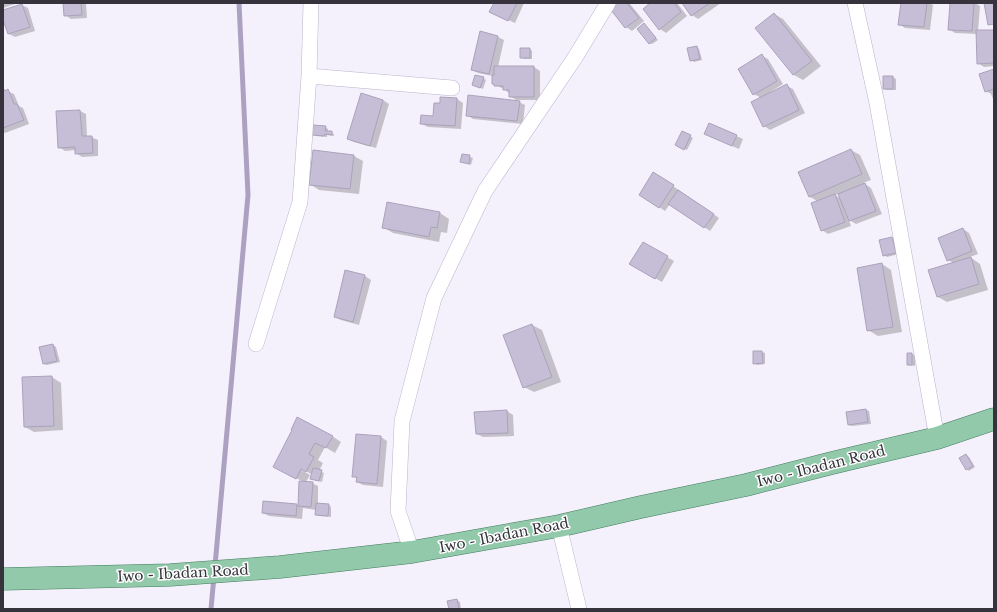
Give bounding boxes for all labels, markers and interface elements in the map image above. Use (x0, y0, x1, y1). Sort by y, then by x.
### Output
street label: Iwo - Ibadan Road (755, 441, 888, 491)
street label: Iwo - Ibadan Road (438, 514, 571, 556)
street label: Iwo - Ibadan Road (117, 561, 250, 585)

